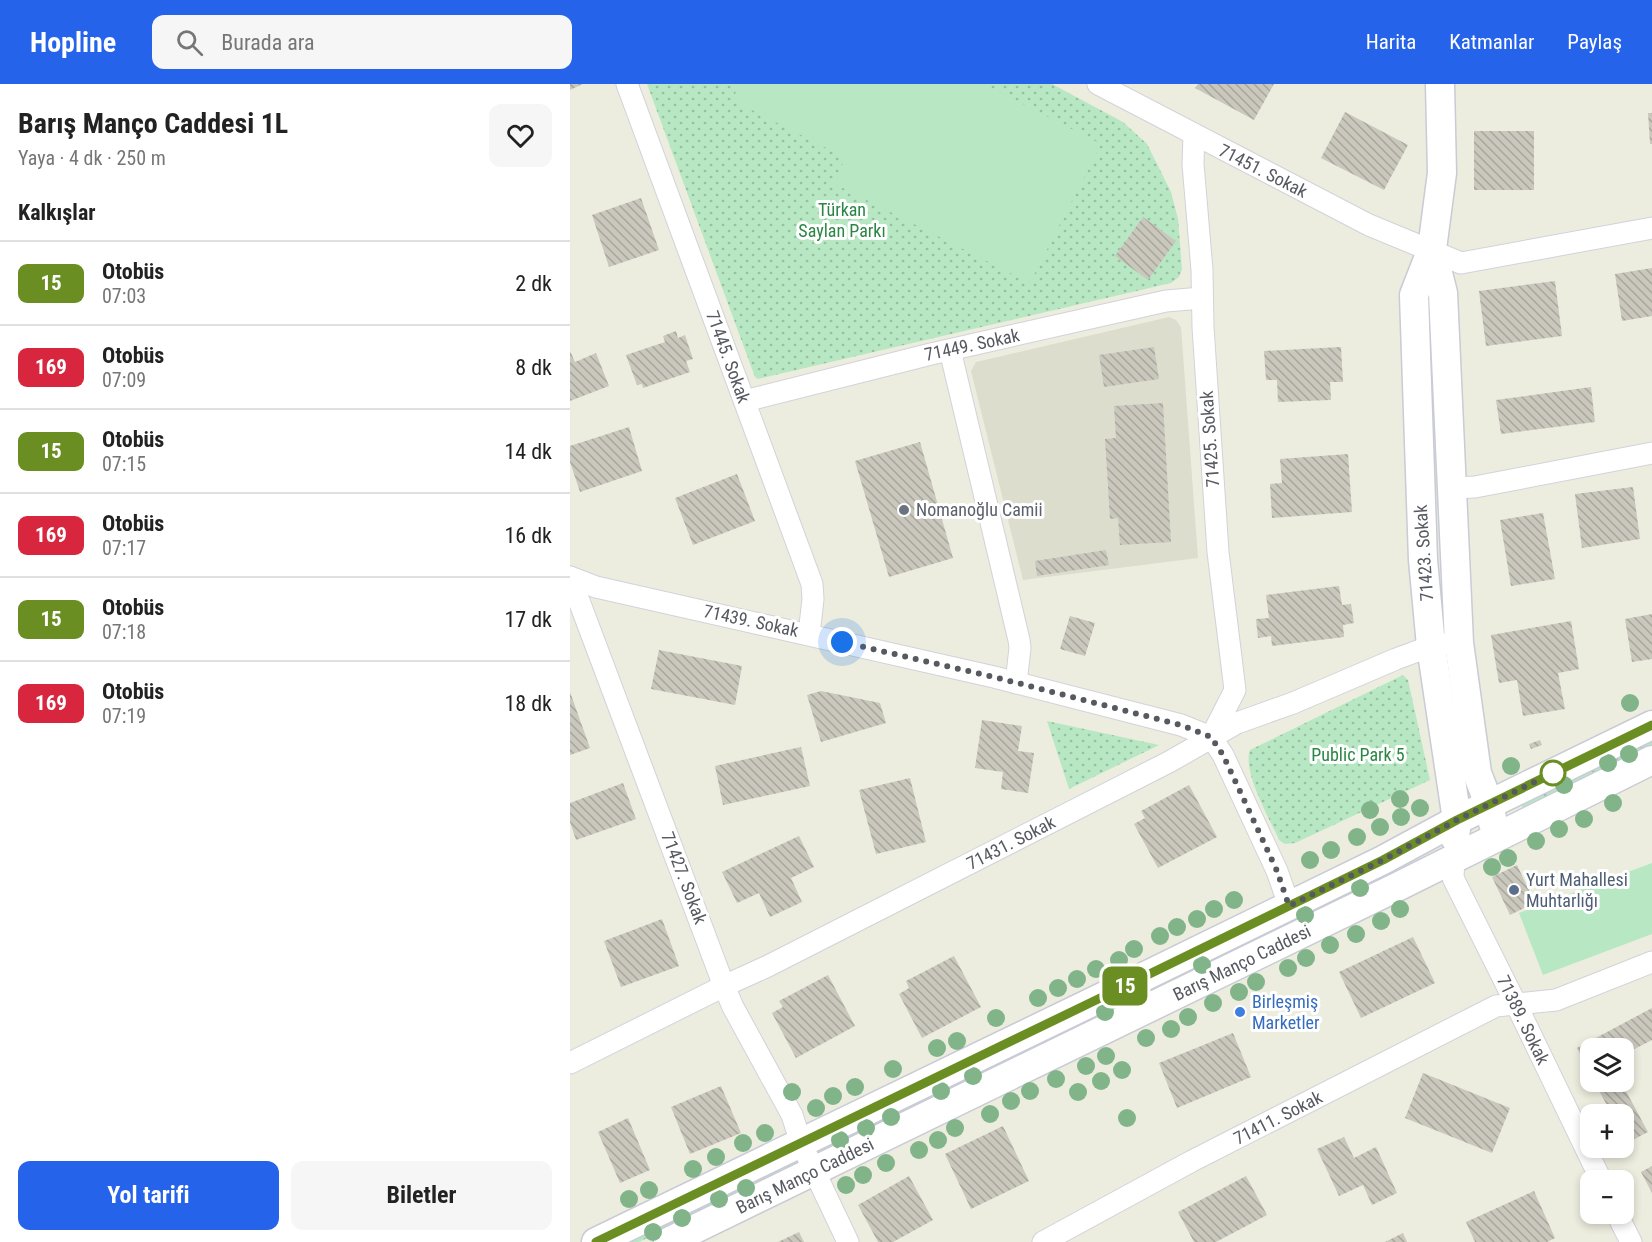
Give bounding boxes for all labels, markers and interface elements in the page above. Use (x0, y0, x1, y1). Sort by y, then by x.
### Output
search box (152, 15, 572, 69)
text: Hopline (30, 26, 116, 59)
icon: search (173, 26, 206, 59)
text: Burada ara (221, 30, 315, 55)
text: Harita (1366, 30, 1416, 54)
text: Katmanlar (1449, 30, 1534, 54)
text: Paylaş (1567, 30, 1622, 54)
button: heart (489, 104, 552, 167)
text: Barış Manço Caddesi 1L (18, 107, 288, 140)
street label: 71451. Sokak (1215, 139, 1311, 202)
text: Yaya · 4 dk · 250 m (18, 146, 166, 170)
park label: Türkan Saylan Parkı (798, 199, 886, 241)
text: Kalkışlar (18, 200, 96, 225)
text: Otobüs (102, 259, 164, 284)
text: 15 (40, 271, 62, 295)
text: 2 dk (515, 271, 552, 296)
text: 07:03 (102, 284, 146, 308)
street label: 71445. Sokak (702, 308, 755, 406)
street label: 71449. Sokak (923, 324, 1021, 365)
text: Otobüs (102, 343, 164, 368)
text: 169 (35, 355, 67, 379)
text: 8 dk (515, 355, 552, 380)
text: 07:09 (102, 368, 146, 392)
street label: 71425. Sokak (1196, 390, 1223, 488)
text: Otobüs (102, 427, 164, 452)
text: 15 (40, 439, 62, 463)
text: 14 dk (504, 439, 552, 464)
text: 07:15 (102, 452, 146, 476)
place label: Nomanoğlu Camii (916, 499, 1043, 520)
marker: Nomanoğlu Camii (897, 503, 911, 517)
street label: 71423. Sokak (1410, 504, 1437, 602)
text: Otobüs (102, 511, 164, 536)
text: 169 (35, 523, 67, 547)
text: 16 dk (504, 523, 552, 548)
text: 07:17 (102, 536, 146, 560)
text: Otobüs (102, 595, 164, 620)
street label: 71439. Sokak (702, 600, 800, 641)
text: 15 (40, 607, 62, 631)
text: 17 dk (504, 607, 552, 632)
text: 07:18 (102, 620, 146, 644)
your location (827, 627, 857, 657)
text: Otobüs (102, 679, 164, 704)
text: 169 (35, 691, 67, 715)
text: 18 dk (504, 691, 552, 716)
text: 07:19 (102, 704, 146, 728)
park label: Public Park 5 (1311, 744, 1405, 765)
unlabelled marker (1540, 760, 1566, 786)
street label: 71431. Sokak (963, 811, 1059, 874)
street label: 71427. Sokak (657, 829, 712, 927)
place label: Yurt Mahallesi Muhtarlığı (1526, 869, 1628, 911)
marker: Yurt Mahallesi Muhtarlığı (1507, 883, 1521, 897)
street label: Barış Manço Caddesi (1170, 920, 1314, 1005)
line badge: 15 (1098, 966, 1152, 1006)
street label: 71389. Sokak (1493, 972, 1554, 1068)
text: 15 (1114, 974, 1136, 998)
place label: Birleşmiş Marketler (1252, 991, 1320, 1033)
marker: Birleşmiş Marketler (1233, 1005, 1247, 1019)
map controls (1580, 1038, 1634, 1224)
button: layers (1580, 1038, 1634, 1092)
street label: 71411. Sokak (1230, 1086, 1326, 1149)
button: + (1580, 1104, 1634, 1158)
street label: Barış Manço Caddesi (733, 1133, 877, 1218)
button: Yol tarifi (18, 1161, 279, 1230)
button: Biletler (291, 1161, 552, 1230)
button: − (1580, 1170, 1634, 1224)

